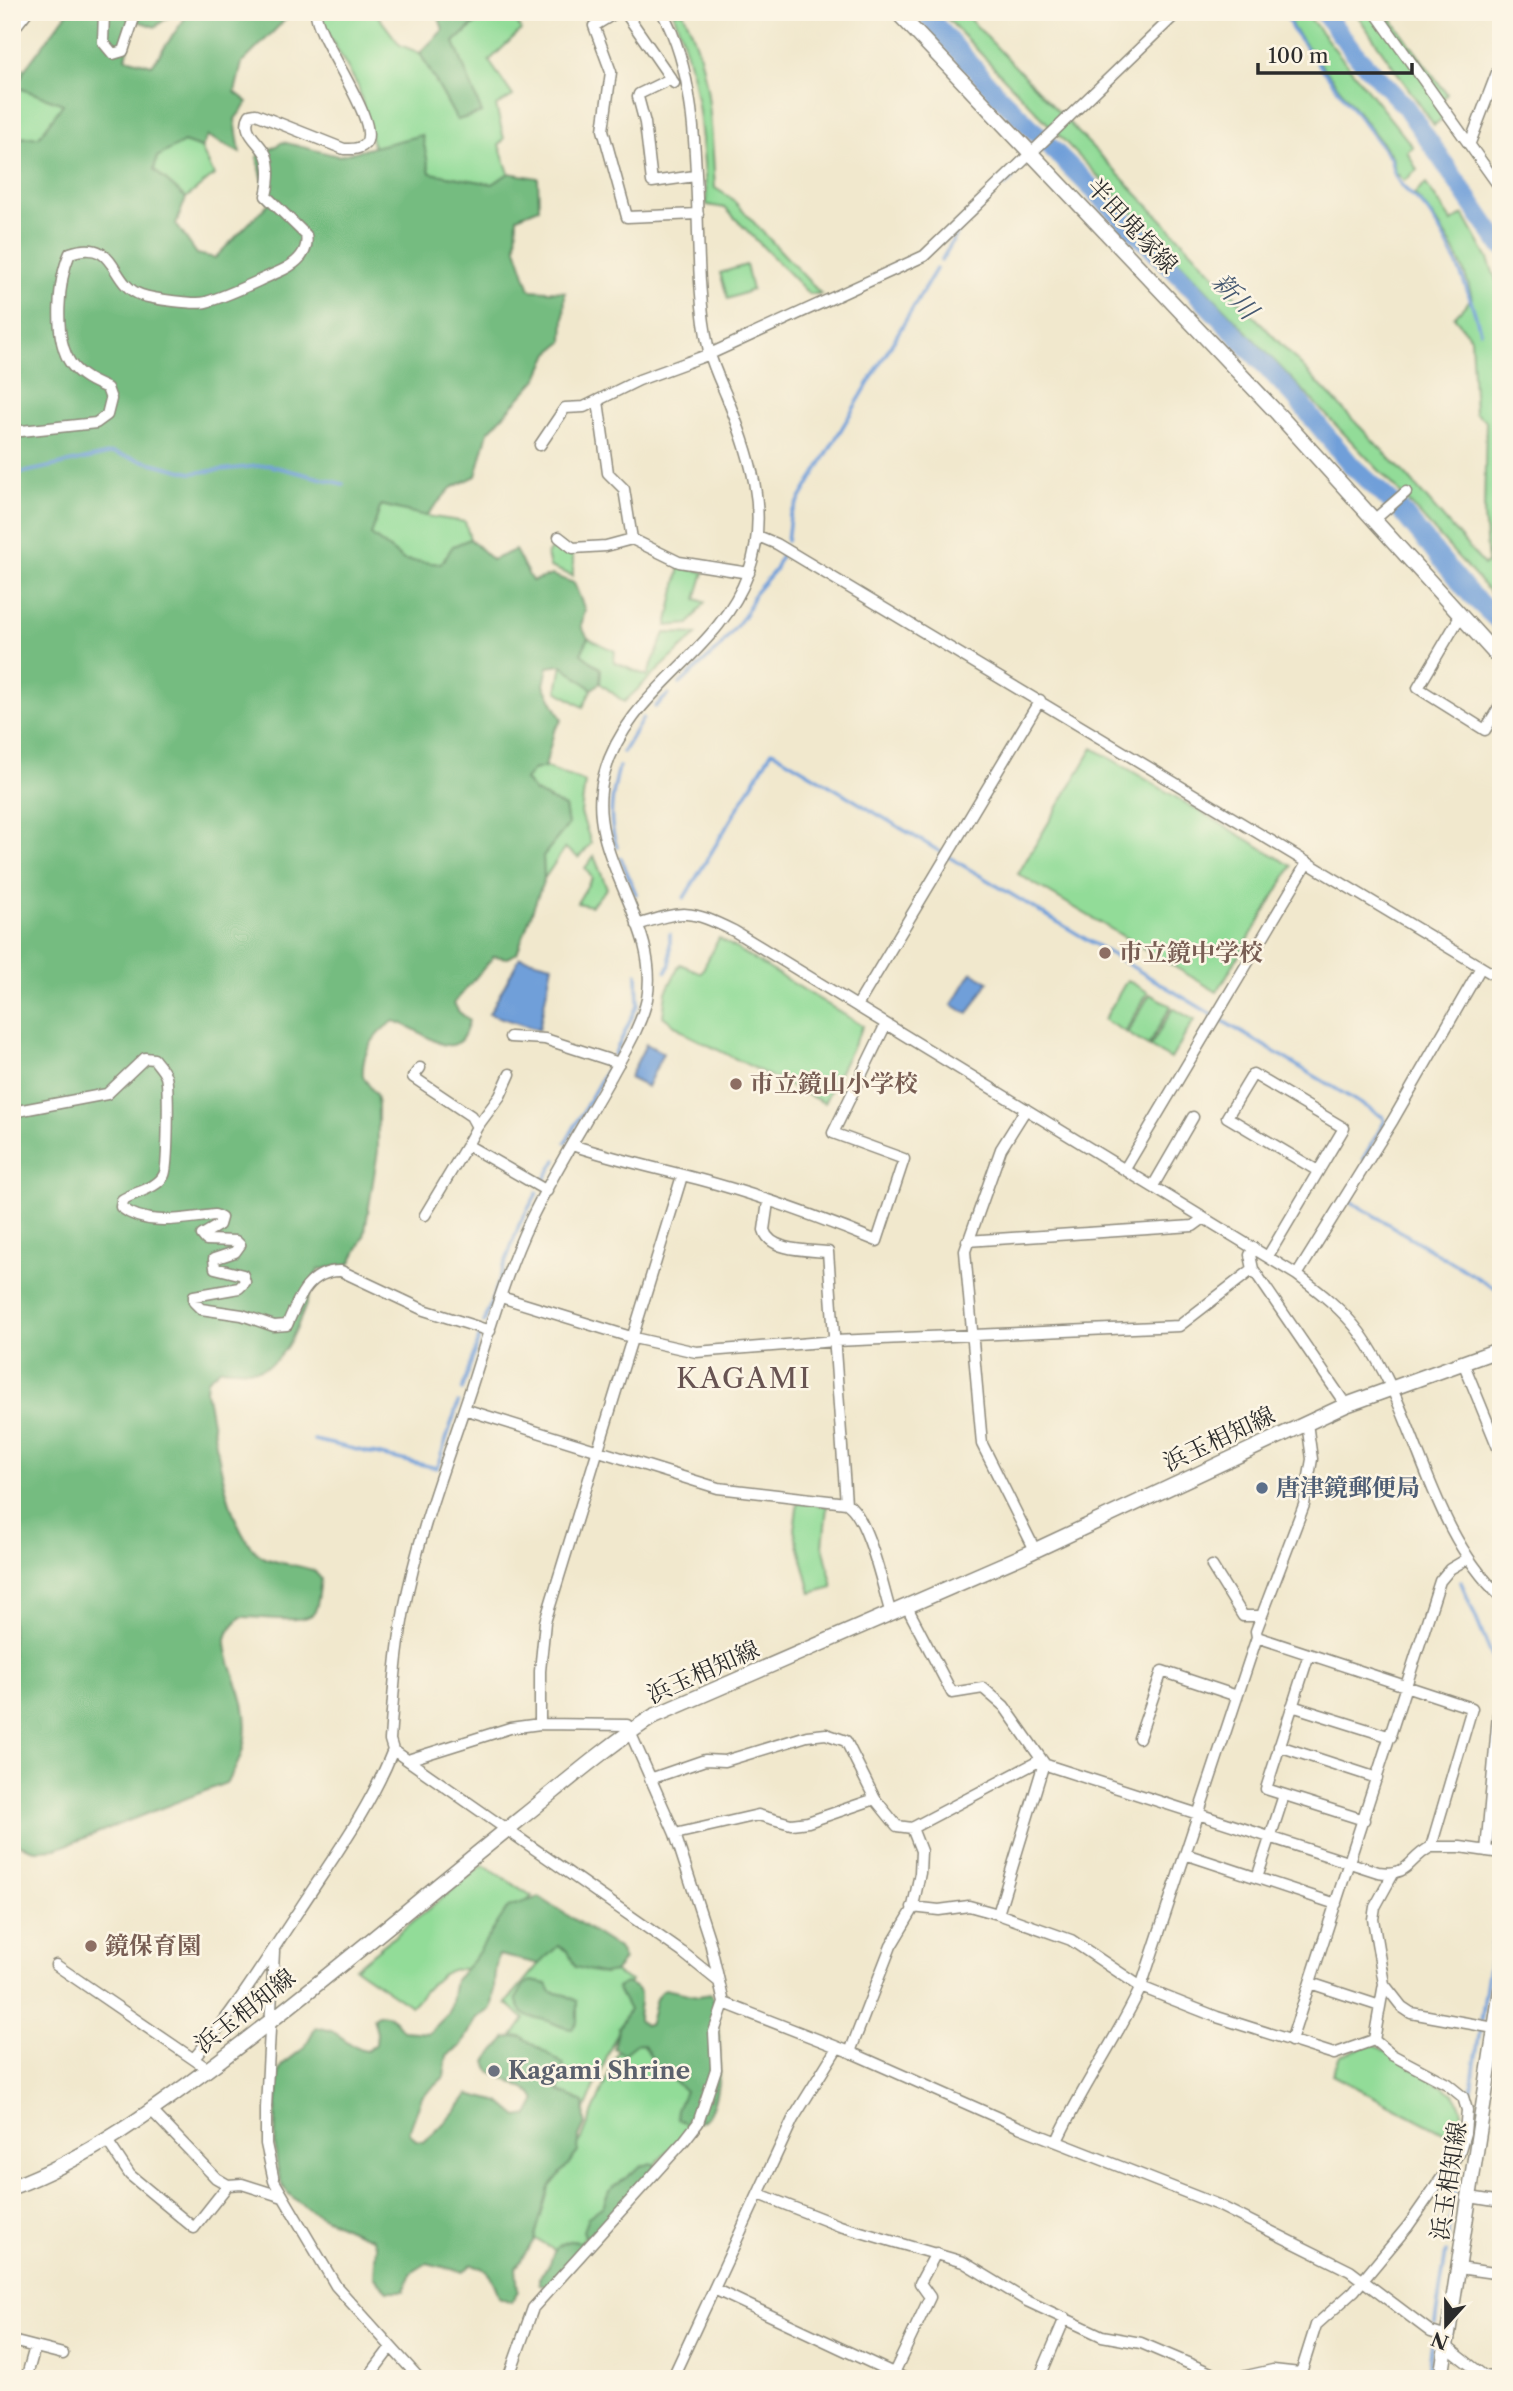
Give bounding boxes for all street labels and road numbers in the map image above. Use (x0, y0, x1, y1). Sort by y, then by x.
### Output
street label: 半田鬼塚線 (1081, 172, 1184, 279)
street label: 浜玉相知線 (1158, 1400, 1279, 1477)
street label: 浜玉相知線 (642, 1634, 764, 1709)
street label: 浜玉相知線 (188, 1962, 301, 2059)
street label: 浜玉相知線 (1425, 2119, 1472, 2242)

